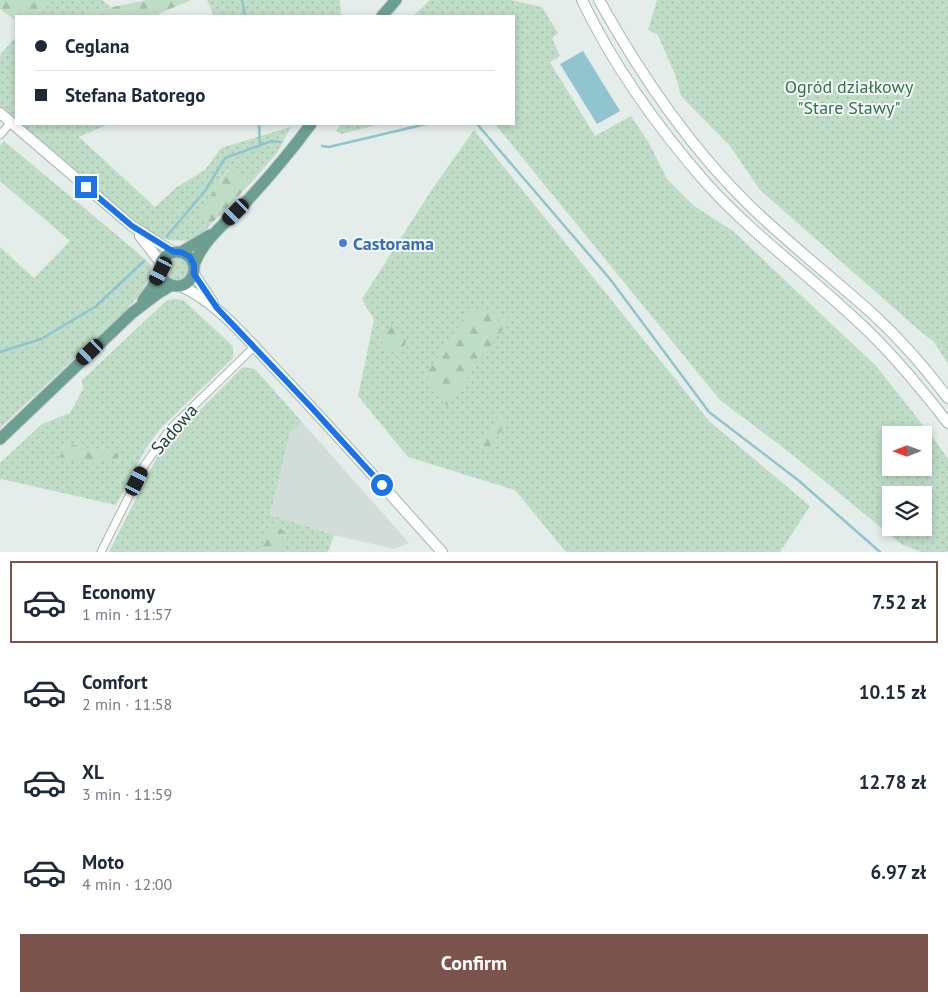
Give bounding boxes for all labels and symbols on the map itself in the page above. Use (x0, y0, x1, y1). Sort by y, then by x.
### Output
park label: Ogród działkowy "Stare Stawy" (785, 75, 914, 119)
route end (75, 176, 97, 198)
car (220, 196, 251, 228)
place label: Castorama (353, 232, 434, 255)
marker: Castorama (337, 237, 349, 249)
car (147, 254, 174, 288)
car (73, 336, 106, 368)
street label: Sadowa (146, 399, 202, 459)
north arrow (882, 426, 932, 476)
car (123, 464, 150, 498)
route start (371, 474, 393, 496)

